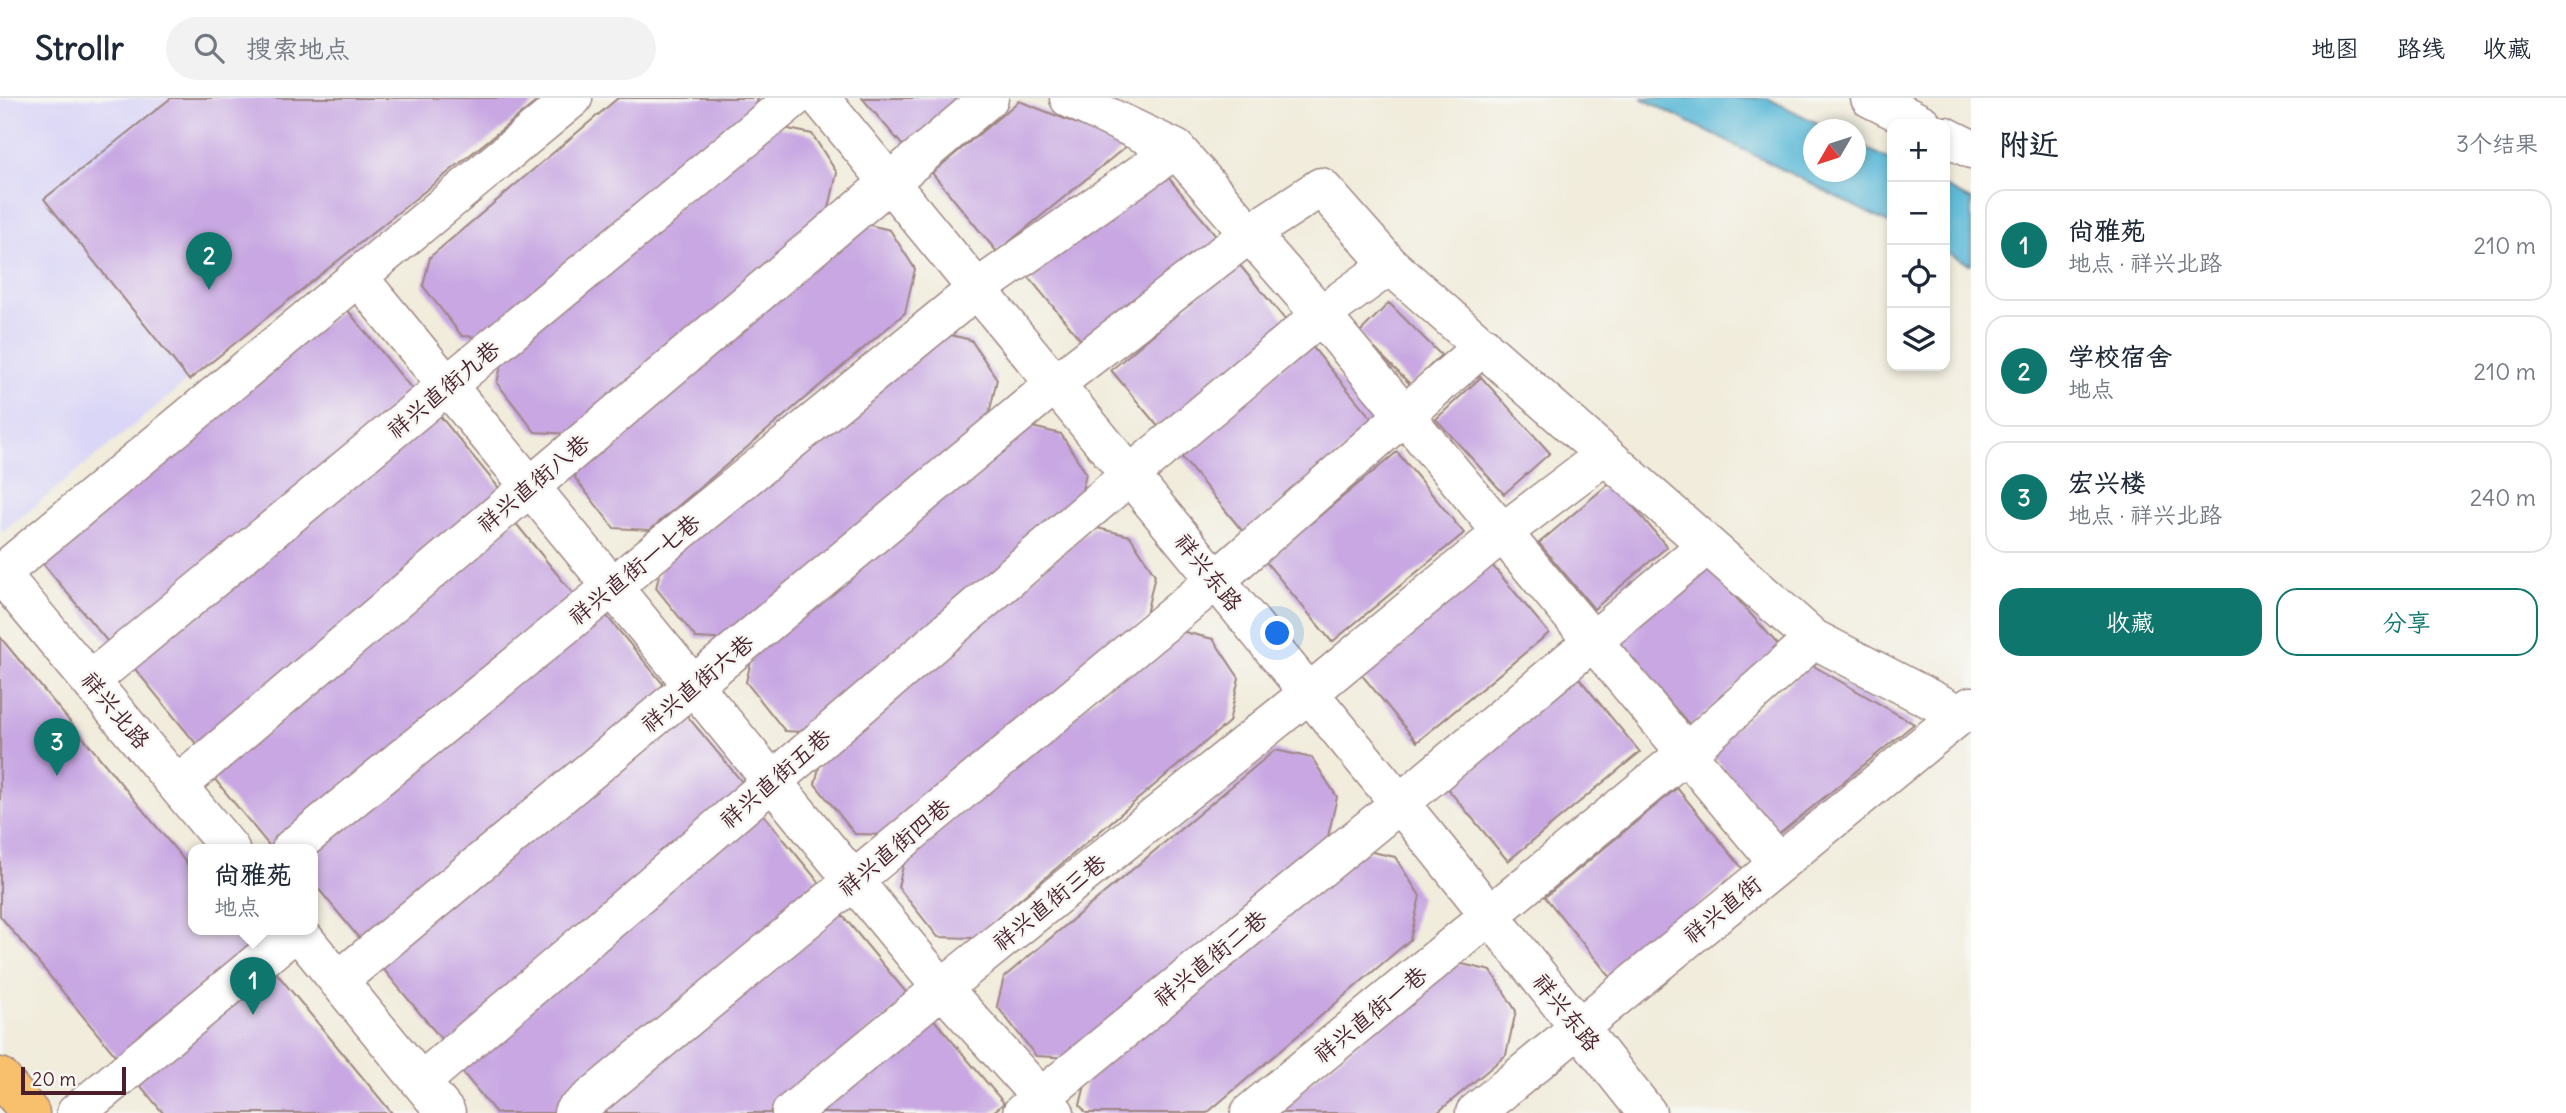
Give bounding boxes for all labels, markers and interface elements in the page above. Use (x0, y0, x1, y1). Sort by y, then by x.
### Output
search box (166, 17, 656, 80)
text: Strollr (35, 27, 124, 69)
icon: search (190, 29, 228, 67)
text: 搜索地点 (246, 32, 350, 65)
text: 地图 (2311, 33, 2359, 63)
text: 路线 (2397, 33, 2445, 63)
text: 收藏 (2483, 33, 2531, 63)
north arrow (1803, 119, 1866, 182)
map controls (1887, 119, 1950, 371)
button: + (1887, 119, 1950, 182)
text: 附近 (1999, 125, 2059, 163)
text: 3个结果 (2456, 129, 2538, 158)
button: − (1887, 182, 1950, 245)
text: 尚雅苑 (2068, 214, 2146, 247)
text: 1 (2019, 231, 2029, 260)
text: 210 m (2473, 231, 2536, 260)
pin: 2 (186, 232, 232, 290)
button: locate (1887, 245, 1950, 308)
text: 地点 · 祥兴北路 (2068, 248, 2222, 277)
button: layers (1887, 308, 1950, 371)
street label: 祥兴直街九巷 (381, 333, 506, 444)
text: 学校宿舍 (2068, 340, 2172, 373)
text: 2 (2018, 357, 2030, 386)
text: 210 m (2473, 357, 2536, 386)
text: 地点 (2068, 374, 2114, 403)
street label: 祥兴直街八巷 (471, 427, 596, 538)
text: 宏兴楼 (2068, 466, 2146, 499)
text: 3 (2017, 483, 2031, 512)
text: 240 m (2470, 483, 2536, 512)
text: 地点 · 祥兴北路 (2068, 500, 2222, 529)
street label: 祥兴直街一七巷 (562, 506, 706, 631)
street label: 祥兴东路 (1169, 527, 1249, 617)
button: 收藏 (1999, 588, 2262, 656)
button: 分享 (2276, 588, 2538, 656)
your location (1260, 616, 1294, 650)
street label: 祥兴直街六巷 (635, 627, 760, 738)
street label: 祥兴北路 (75, 665, 157, 755)
pin: 3 (34, 718, 80, 776)
street label: 祥兴直街五巷 (713, 721, 837, 834)
street label: 祥兴直街四巷 (832, 791, 957, 902)
popup (188, 844, 318, 935)
street label: 祥兴直街三巷 (986, 847, 1113, 957)
text: 尚雅苑 (214, 858, 292, 891)
street label: 祥兴直街 (1677, 869, 1767, 949)
text: 地点 (214, 892, 260, 921)
street label: 祥兴直街二巷 (1147, 903, 1274, 1013)
pin: 1 (230, 957, 276, 1015)
street label: 祥兴直街一巷 (1307, 959, 1434, 1069)
street label: 祥兴东路 (1527, 967, 1607, 1057)
scale bar (21, 1064, 126, 1096)
text: 20 m (32, 1067, 76, 1091)

